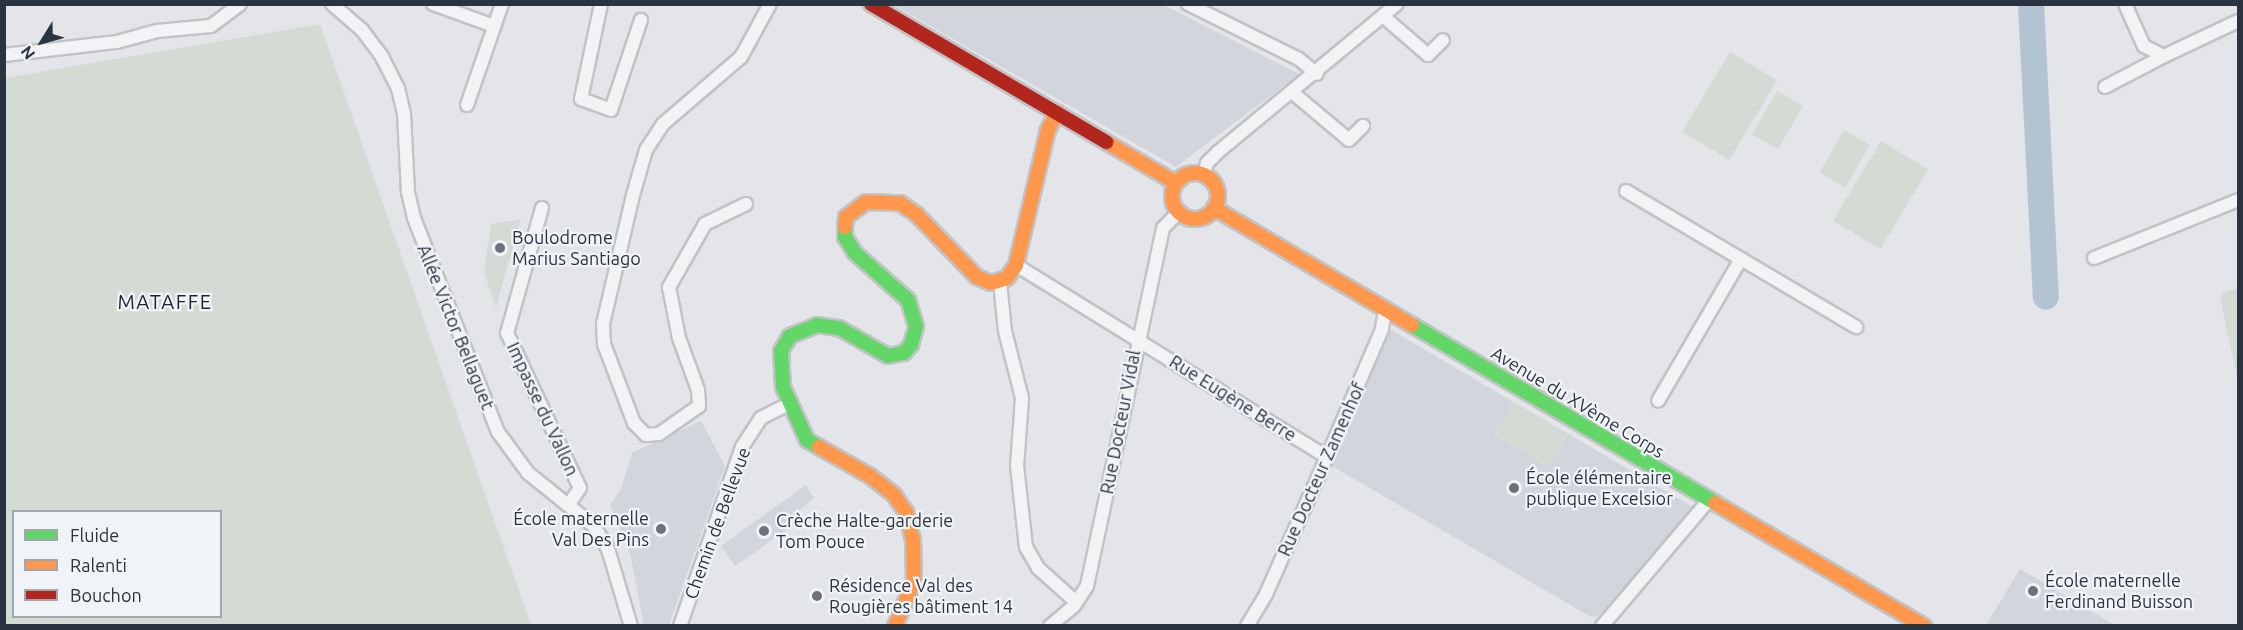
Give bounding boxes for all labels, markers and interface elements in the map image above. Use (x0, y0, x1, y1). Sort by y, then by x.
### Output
north arrow (12, 12, 72, 72)
text: N (17, 43, 38, 63)
place label: Boulodrome Marius Santiago (512, 227, 641, 270)
street label: Allée Victor Bellaguet (413, 241, 499, 413)
marker: Boulodrome Marius Santiago (493, 241, 507, 255)
district label: MATAFFE (117, 289, 213, 313)
street label: Impasse du Vallon (503, 339, 583, 479)
street label: Avenue du XVème Corps (1488, 342, 1668, 462)
street label: Rue Docteur Vidal (1095, 348, 1145, 496)
street label: Rue Eugène Berre (1166, 350, 1300, 446)
street label: Rue Docteur Zamenhof (1273, 379, 1369, 559)
street label: Chemin de Bellevue (680, 444, 754, 602)
place label: École élémentaire publique Excelsior (1526, 467, 1673, 510)
marker: École élémentaire publique Excelsior (1507, 481, 1521, 495)
place label: École maternelle Val Des Pins (513, 508, 649, 550)
legend (12, 510, 222, 618)
place label: Crèche Halte-garderie Tom Pouce (776, 510, 953, 552)
marker: École maternelle Val Des Pins (654, 522, 668, 536)
marker: Crèche Halte-garderie Tom Pouce (757, 524, 771, 538)
text: Fluide (70, 525, 119, 545)
text: Ralenti (70, 555, 127, 575)
place label: École maternelle Ferdinand Buisson (2045, 570, 2193, 612)
place label: Résidence Val des Rougières bâtiment 14 (829, 575, 1013, 618)
marker: École maternelle Ferdinand Buisson (2026, 584, 2040, 598)
text: Bouchon (70, 585, 142, 605)
marker: Résidence Val des Rougières bâtiment 14 (810, 589, 824, 603)

